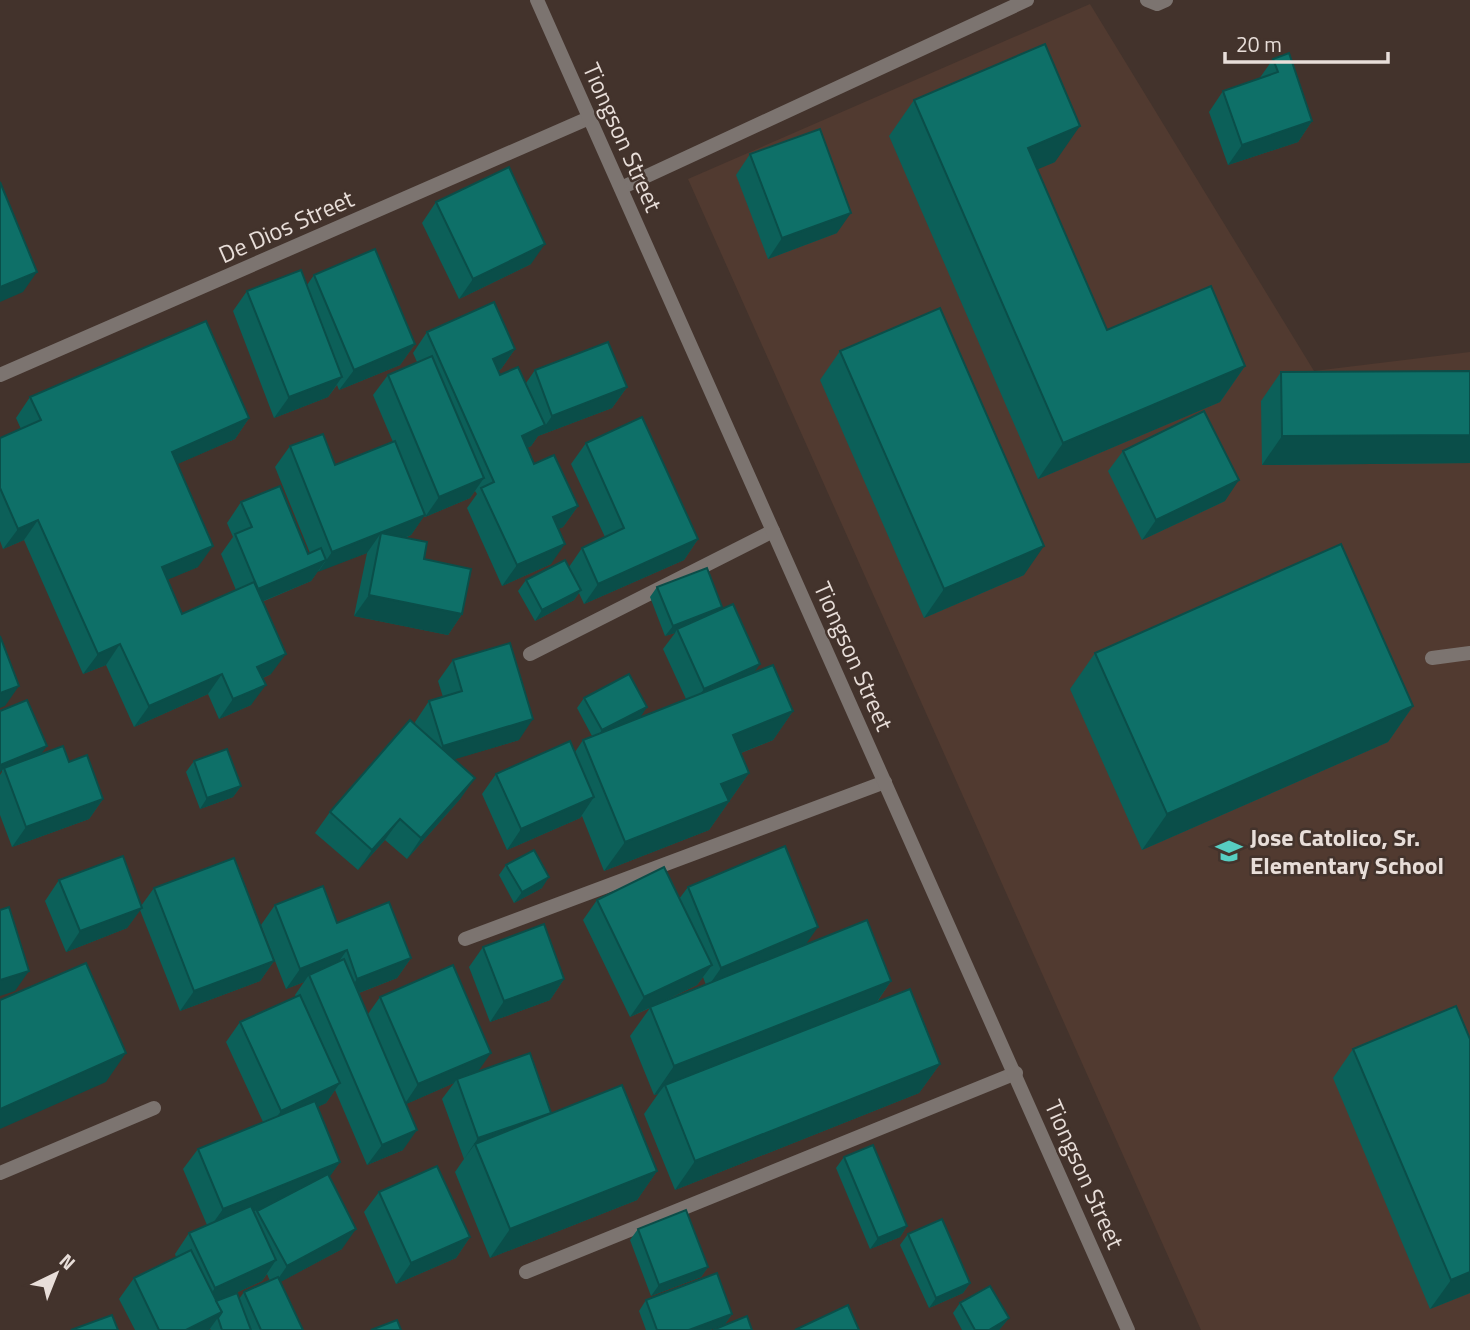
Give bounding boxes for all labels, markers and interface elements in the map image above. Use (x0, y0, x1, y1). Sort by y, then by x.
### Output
scale bar (1225, 21, 1388, 65)
text: 20 m (1236, 28, 1282, 60)
street label: Tiongson Street (574, 57, 672, 218)
street label: De Dios Street (213, 180, 360, 272)
street label: Tiongson Street (805, 576, 903, 737)
place label: Jose Catolico, Sr. Elementary School (1250, 819, 1444, 883)
school or university icon: Jose Catolico, Sr. Elementary School (1214, 836, 1244, 866)
street label: Tiongson Street (1036, 1094, 1134, 1255)
north arrow (21, 1239, 91, 1309)
text: N (53, 1246, 83, 1276)

